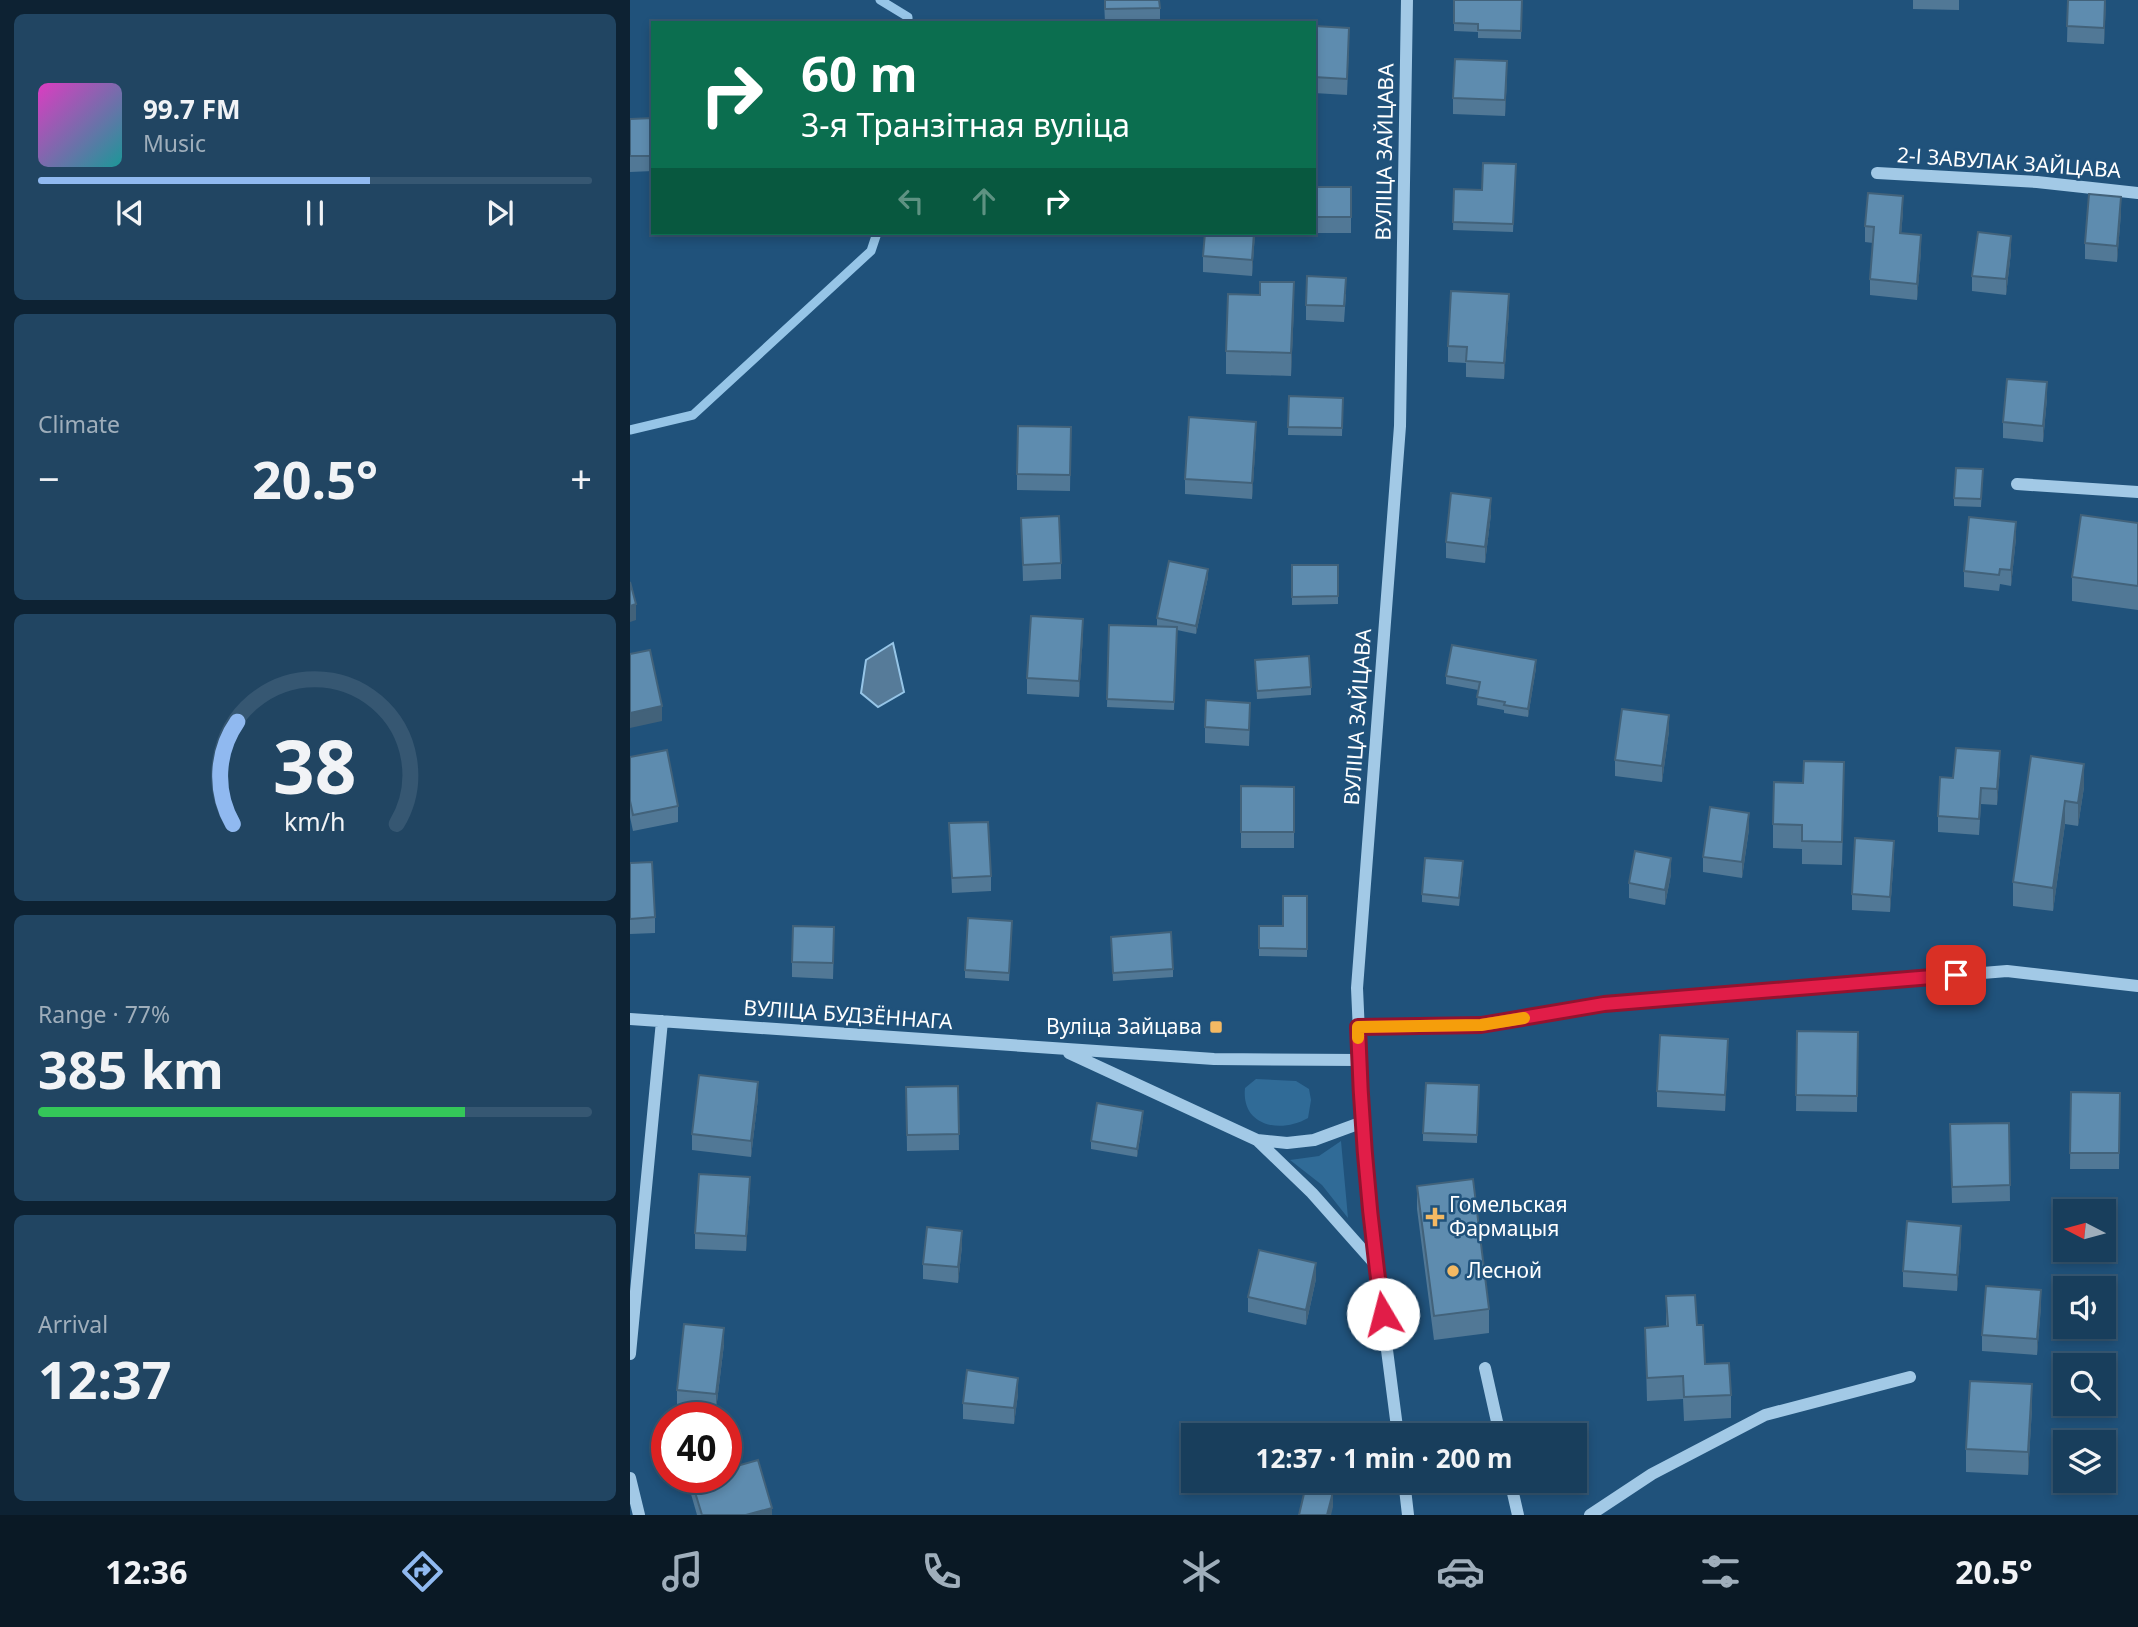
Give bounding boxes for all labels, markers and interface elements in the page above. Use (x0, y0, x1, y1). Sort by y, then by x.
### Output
text: 60 m (801, 40, 918, 106)
icon: right (686, 49, 777, 140)
street label: ВУЛІЦА ЗАЙЦАВА (1368, 63, 1400, 241)
text: 99.7 FM (143, 91, 240, 127)
text: 3-я Транзітная вуліца (801, 103, 1130, 146)
text: Music (143, 127, 206, 159)
street label: 2-І ЗАВУЛАК ЗАЙЦАВА (1896, 140, 2123, 184)
icon: left (892, 182, 930, 220)
icon: ahead (965, 182, 1003, 220)
icon: right (1038, 182, 1076, 220)
icon: previous (111, 194, 149, 232)
icon: pause (296, 194, 334, 232)
icon: next (481, 194, 519, 232)
text: Climate (38, 408, 120, 440)
text: 20.5° (252, 443, 378, 514)
text: − (38, 452, 60, 504)
text: + (570, 452, 592, 504)
street label: ВУЛІЦА ЗАЙЦАВА (1337, 627, 1377, 806)
text: 38 (273, 716, 357, 815)
text: km/h (284, 803, 346, 837)
pin (1926, 945, 1986, 1005)
icon: arrive (1937, 956, 1975, 994)
street label: ВУЛІЦА БУДЗЁННАГА (742, 993, 954, 1035)
text: Range · 77% (38, 998, 170, 1030)
place label: Вуліца Зайцава (1046, 1012, 1202, 1040)
marker: Вуліца Зайцава (1208, 1019, 1224, 1035)
text: 385 km (38, 1033, 224, 1104)
place label: Гомельская Фармацыя (1449, 1190, 1568, 1242)
north arrow (2053, 1199, 2116, 1262)
map controls (2053, 1199, 2116, 1493)
marker: Гомельская Фармацыя (1427, 1209, 1443, 1225)
place label: Лесной (1467, 1256, 1542, 1284)
marker: Лесной (1445, 1263, 1461, 1279)
button: sound (2053, 1276, 2116, 1339)
position arrow (1346, 1277, 1420, 1351)
text: Arrival (38, 1308, 108, 1340)
text: 12:37 (38, 1343, 172, 1414)
button: search (2053, 1353, 2116, 1416)
speed limit sign: 40 (651, 1402, 742, 1493)
button: layers (2053, 1430, 2116, 1493)
text: 12:37 · 1 min · 200 m (1256, 1440, 1512, 1476)
icon: directions (398, 1547, 447, 1596)
icon: music (658, 1547, 707, 1596)
icon: phone (917, 1547, 966, 1596)
icon: climate (1177, 1547, 1226, 1596)
icon: car (1436, 1547, 1485, 1596)
icon: filters (1696, 1547, 1745, 1596)
text: 12:36 (105, 1550, 187, 1593)
text: 20.5° (1955, 1550, 2033, 1593)

